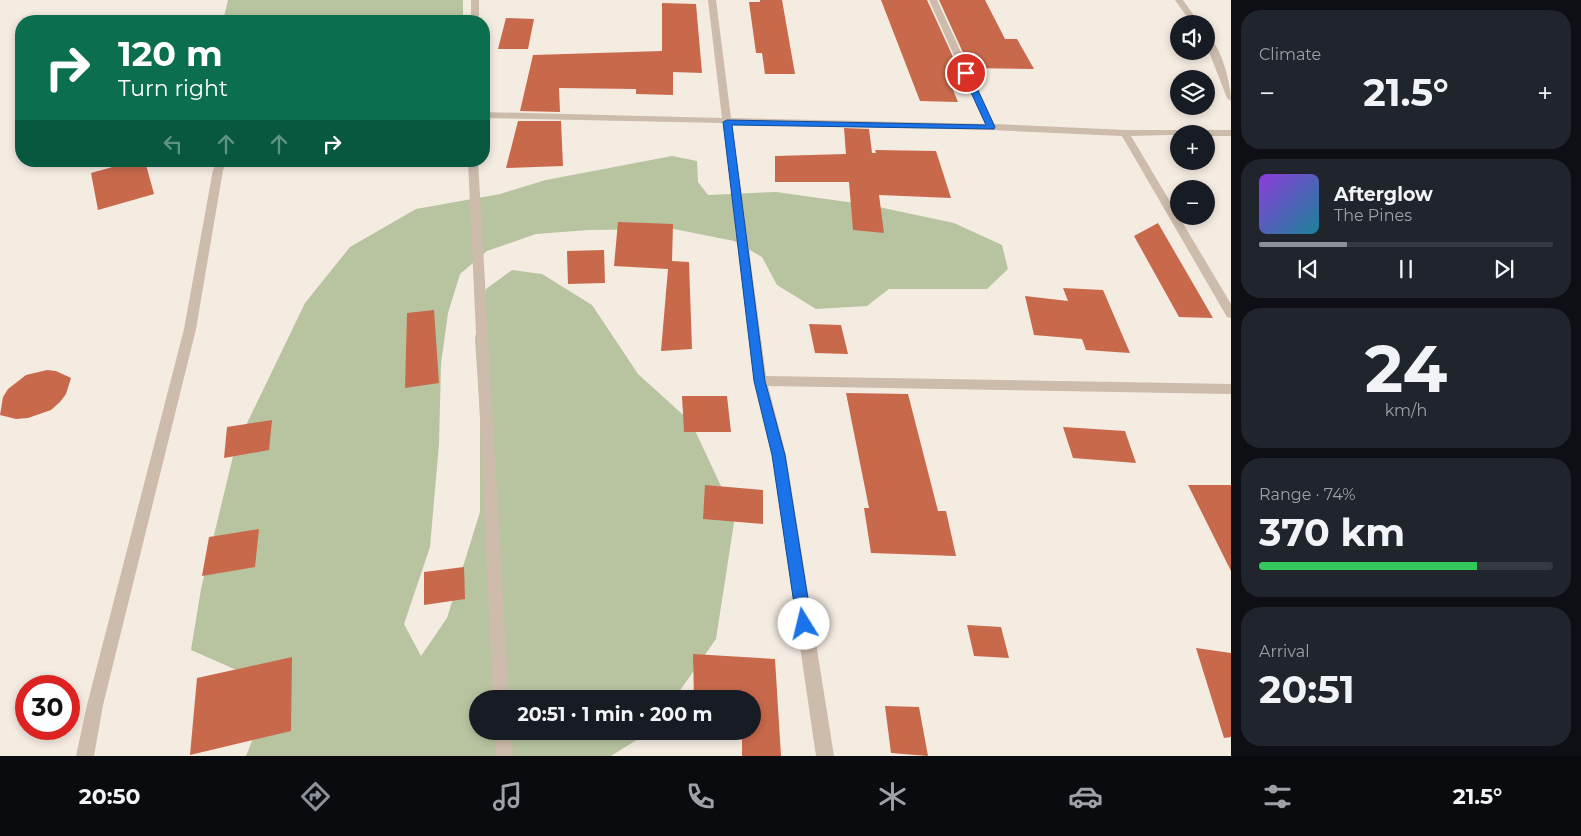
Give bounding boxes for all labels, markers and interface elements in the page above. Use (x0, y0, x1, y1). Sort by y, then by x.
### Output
map controls (1170, 15, 1215, 225)
button: sound (1170, 15, 1215, 60)
text: 120 m (118, 32, 223, 75)
icon: right (35, 35, 100, 100)
text: Climate (1259, 45, 1321, 64)
pin (945, 52, 987, 94)
icon: arrive (952, 59, 980, 87)
text: 21.5° (1363, 69, 1449, 116)
button: layers (1170, 70, 1215, 115)
text: Turn right (118, 75, 228, 102)
text: − (1259, 76, 1275, 110)
text: + (1537, 76, 1553, 110)
button: + (1170, 125, 1215, 170)
icon: left (159, 130, 187, 158)
icon: ahead (212, 130, 240, 158)
icon: ahead (265, 130, 293, 158)
icon: right (318, 130, 346, 158)
button: − (1170, 180, 1215, 225)
text: Afterglow (1334, 183, 1433, 206)
text: The Pines (1334, 206, 1412, 225)
icon: previous (1294, 255, 1322, 283)
icon: pause (1392, 255, 1420, 283)
icon: next (1490, 255, 1518, 283)
text: 24 (1365, 329, 1447, 408)
text: km/h (1385, 401, 1427, 420)
text: Range · 74% (1259, 485, 1356, 504)
text: 370 km (1259, 509, 1405, 556)
position arrow (777, 597, 829, 649)
text: Arrival (1259, 642, 1309, 661)
text: 20:51 (1259, 666, 1355, 713)
speed limit sign: 30 (15, 675, 80, 740)
text: 20:51 · 1 min · 200 m (518, 703, 712, 726)
icon: directions (298, 779, 333, 814)
icon: music (490, 779, 525, 814)
icon: phone (683, 779, 718, 814)
icon: climate (875, 779, 910, 814)
icon: car (1068, 779, 1103, 814)
icon: filters (1260, 779, 1295, 814)
text: 20:50 (79, 783, 140, 810)
text: 21.5° (1453, 783, 1502, 810)

